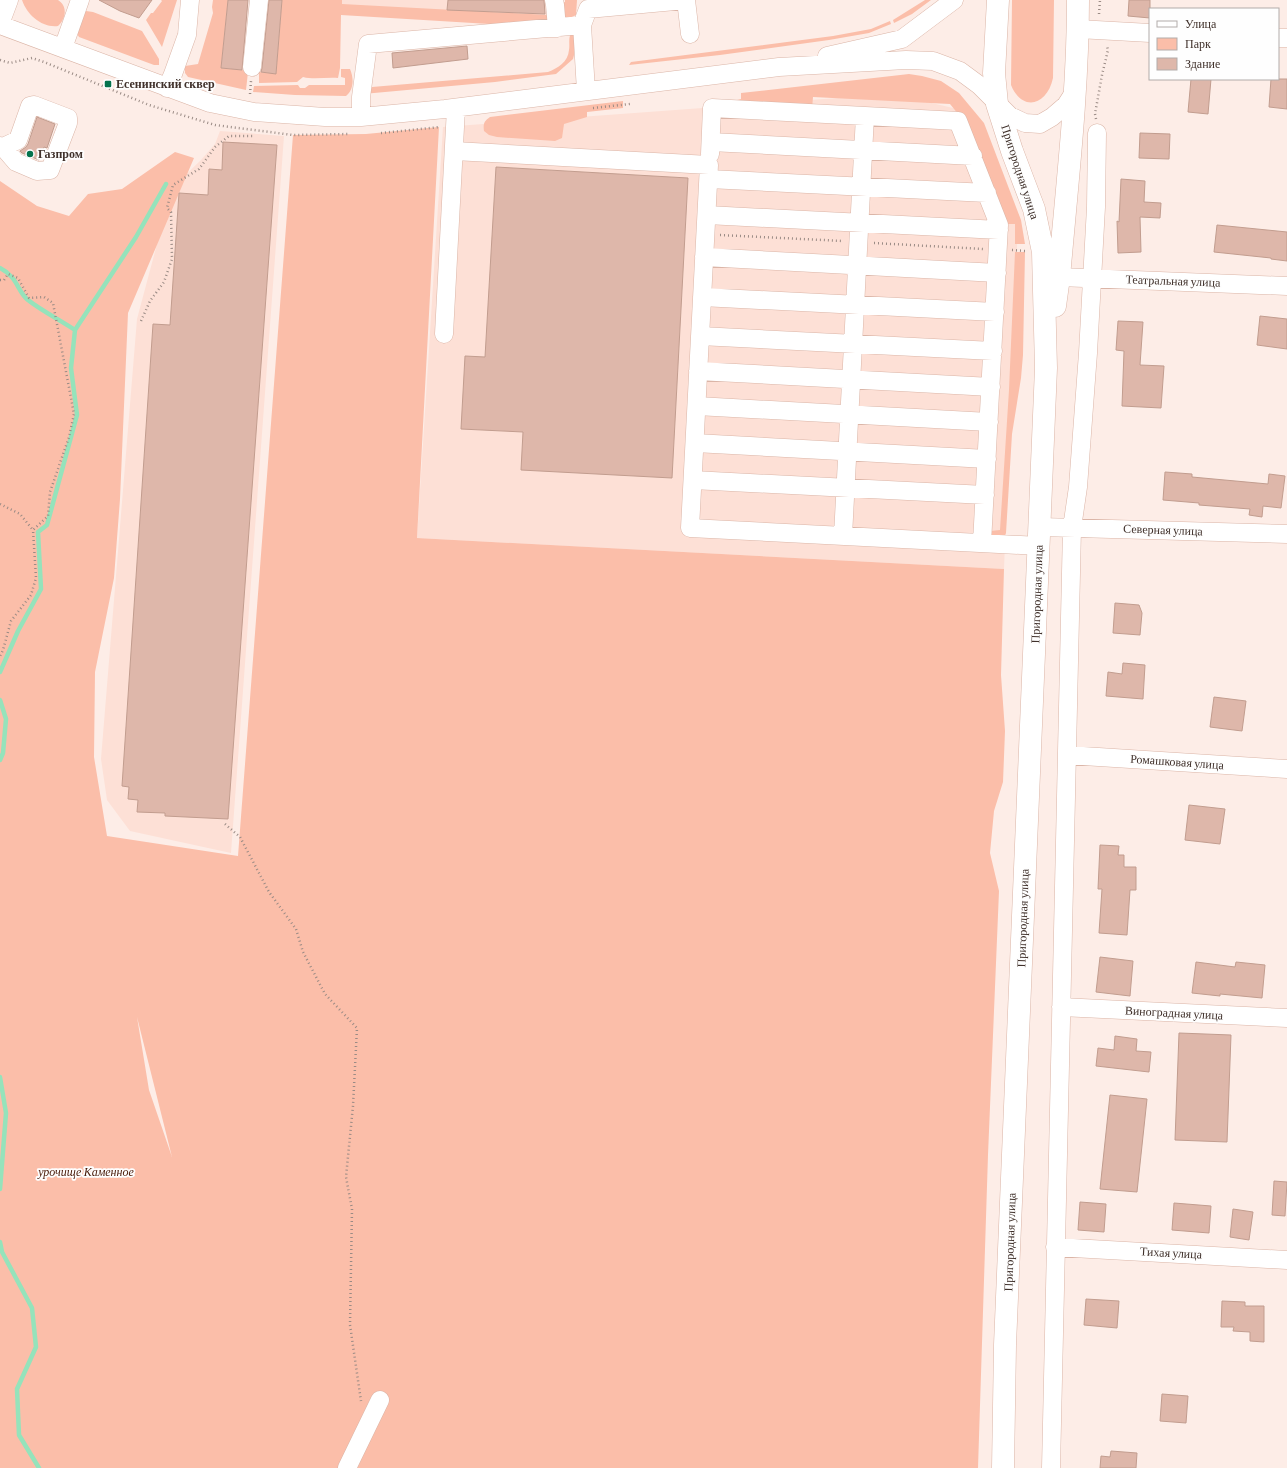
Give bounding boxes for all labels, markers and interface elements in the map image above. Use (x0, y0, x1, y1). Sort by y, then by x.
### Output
legend (1149, 8, 1279, 80)
text: Улица (1185, 17, 1217, 31)
text: Парк (1185, 37, 1211, 51)
text: Здание (1185, 57, 1220, 71)
place label: Есенинский сквер (116, 77, 215, 91)
marker: Есенинский сквер (103, 79, 113, 89)
street label: Пригородная улица (998, 123, 1042, 222)
place label: Газпром (38, 147, 83, 161)
marker: Газпром (25, 149, 35, 159)
street label: Театральная улица (1125, 272, 1221, 290)
street label: Северная улица (1123, 522, 1204, 538)
street label: Пригородная улица (1028, 544, 1046, 644)
street label: Ромашковая улица (1130, 752, 1225, 772)
street label: Пригородная улица (1014, 868, 1032, 968)
street label: Виноградная улица (1125, 1003, 1224, 1023)
park label: урочище Каменное (37, 1165, 135, 1179)
street label: Пригородная улица (1001, 1192, 1019, 1292)
street label: Тихая улица (1140, 1244, 1203, 1262)

